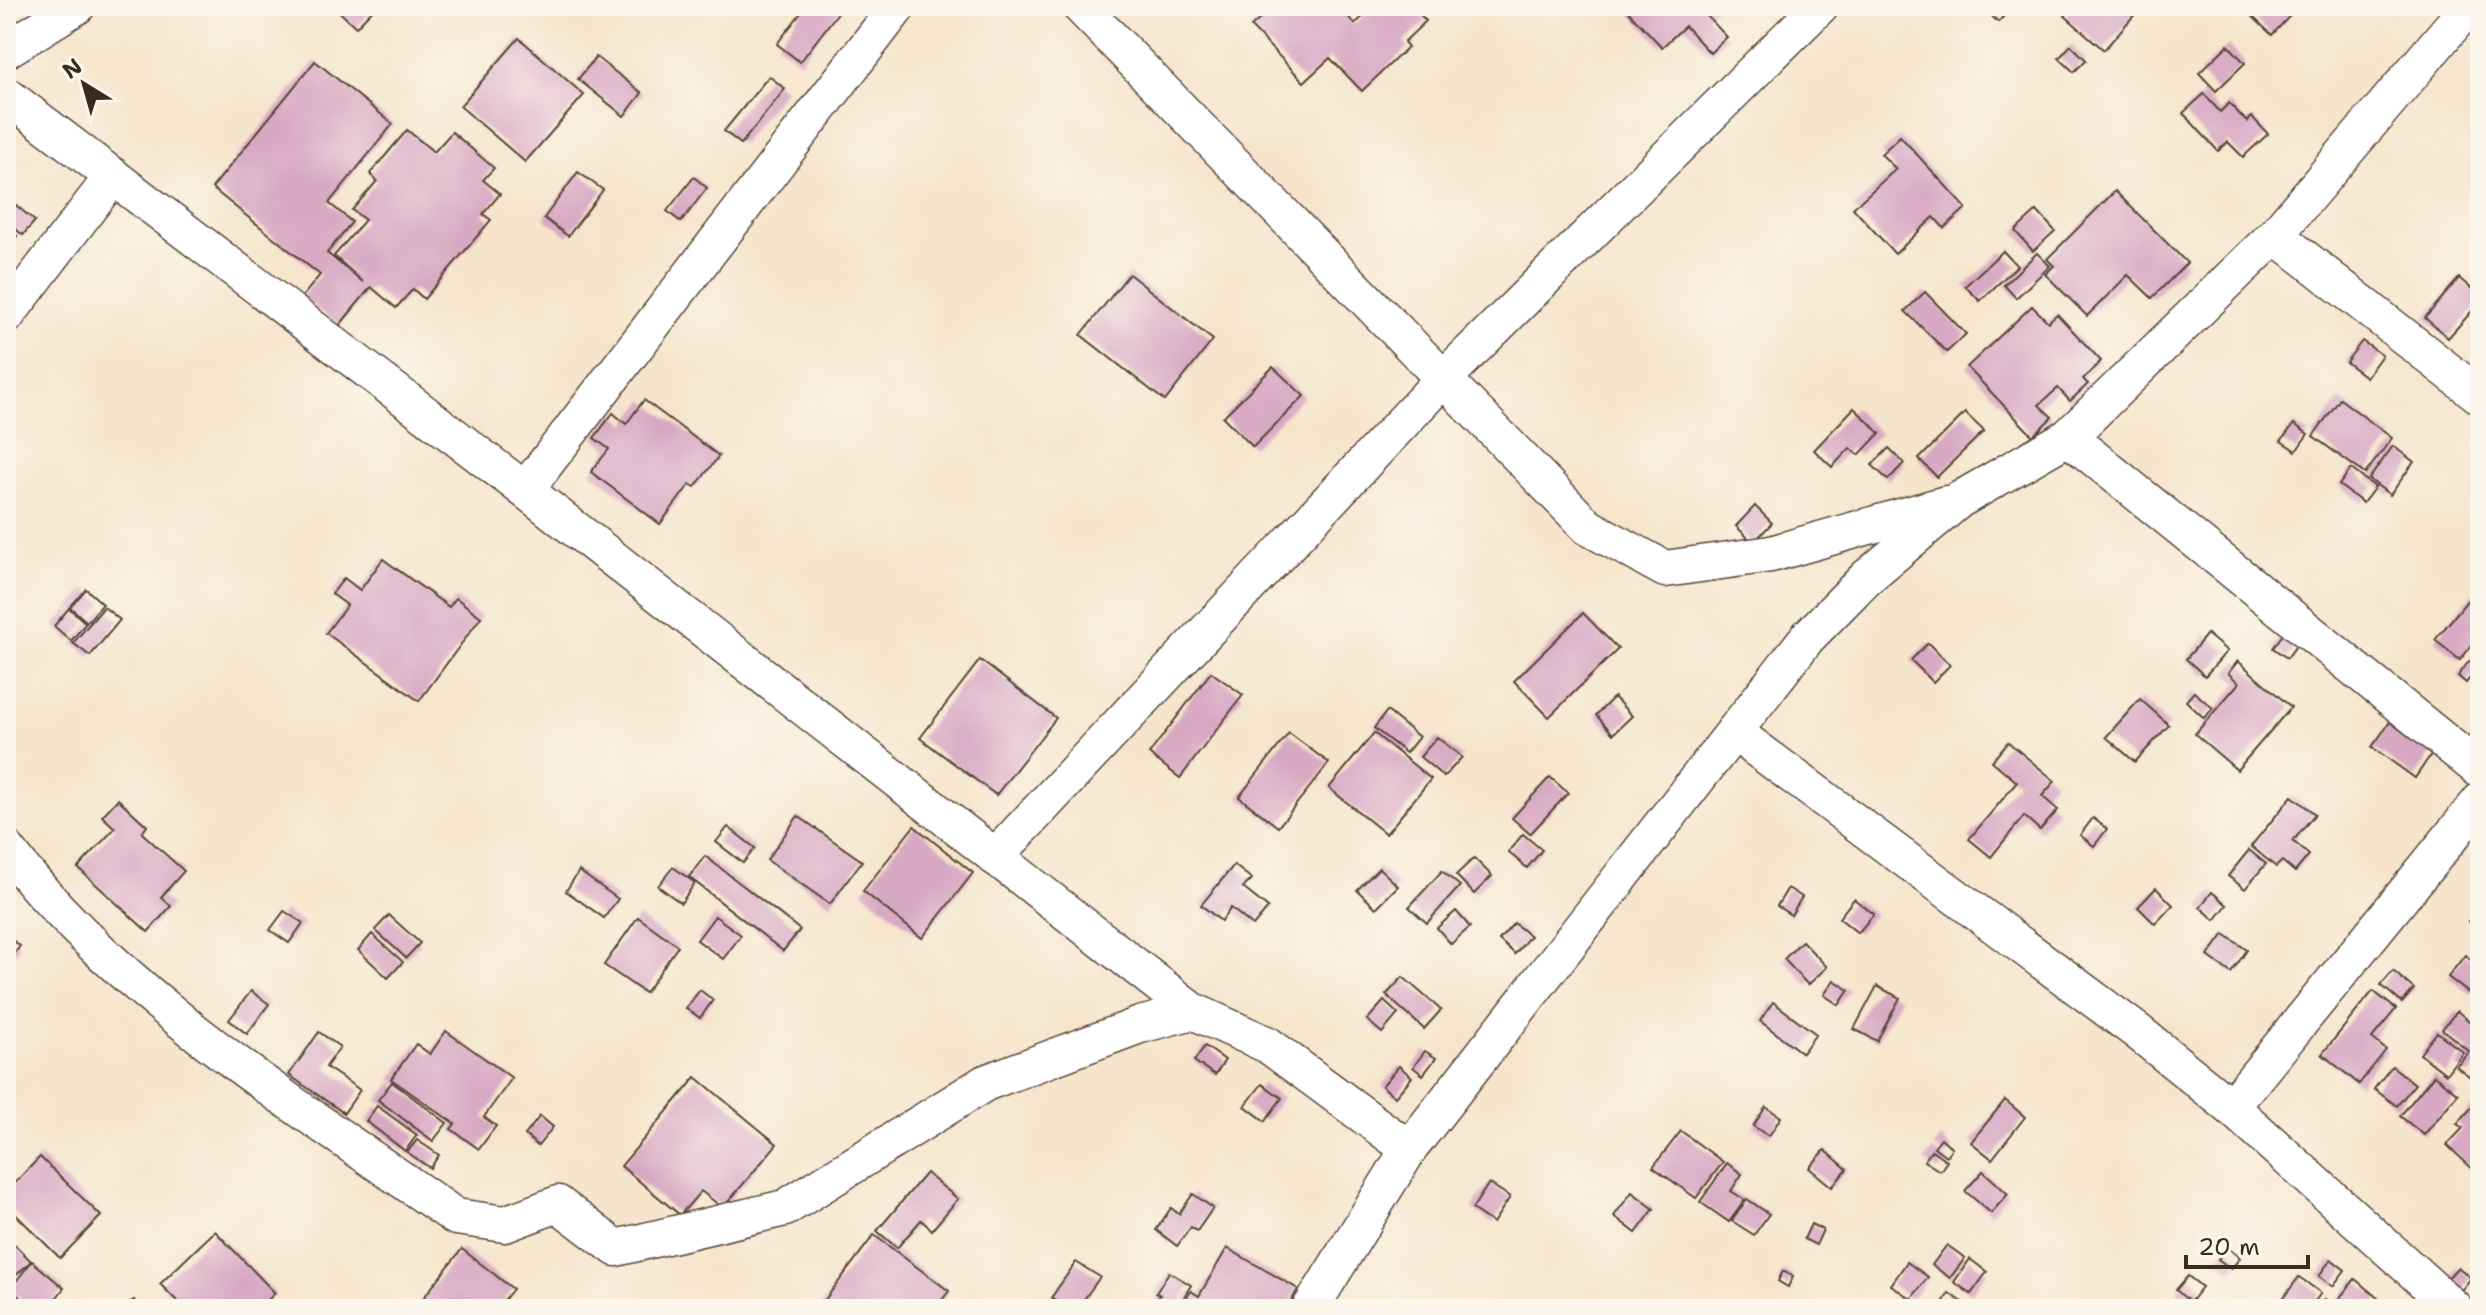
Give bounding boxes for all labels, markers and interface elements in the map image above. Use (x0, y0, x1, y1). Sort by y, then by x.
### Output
north arrow (44, 44, 124, 124)
text: N (57, 52, 88, 85)
scale bar (2186, 1219, 2308, 1269)
text: 20 m (2198, 1231, 2260, 1263)

